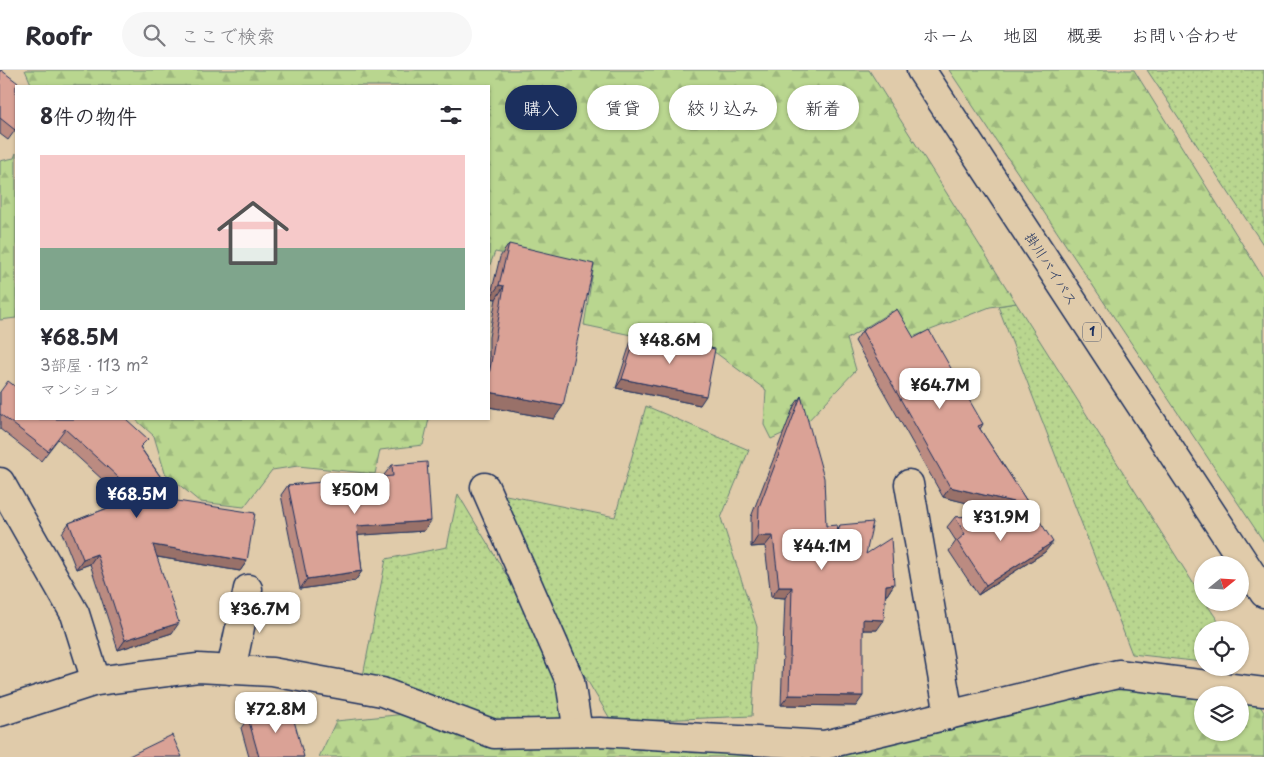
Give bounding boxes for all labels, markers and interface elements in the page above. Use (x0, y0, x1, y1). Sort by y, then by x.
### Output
search box (122, 12, 472, 57)
text: Roofr (25, 17, 92, 53)
icon: search (140, 21, 168, 49)
text: ここで検索 (180, 21, 275, 49)
text: ホーム (922, 21, 975, 48)
text: 地図 (1003, 21, 1039, 48)
text: 概要 (1067, 21, 1103, 48)
text: お問い合わせ (1131, 21, 1239, 48)
chip: 購入 (505, 85, 577, 130)
chip: 賃貸 (587, 85, 659, 130)
chip: 絞り込み (669, 85, 777, 130)
chip: 新着 (787, 85, 859, 130)
text: 8件の物件 (40, 99, 137, 131)
icon: filters (437, 101, 465, 129)
icon: home (208, 188, 298, 278)
street label: 掛川バイパス (1020, 228, 1083, 310)
text: ¥68.5M (40, 320, 119, 352)
pin: ¥48.6M (629, 322, 711, 365)
road number: 1 (1083, 322, 1101, 342)
text: ¥48.6M (639, 327, 701, 351)
text: 3部屋 · 113 m² (40, 352, 149, 376)
pin: ¥64.7M (899, 368, 981, 410)
text: ¥64.7M (910, 372, 970, 396)
text: マンション (40, 376, 119, 400)
pin: ¥50M (325, 472, 385, 515)
pin: ¥68.5M (96, 476, 178, 519)
text: ¥50M (332, 477, 378, 501)
text: ¥68.5M (107, 481, 167, 505)
pin: ¥31.9M (960, 500, 1042, 542)
text: ¥31.9M (973, 504, 1029, 528)
pin: ¥44.1M (781, 528, 863, 571)
text: ¥44.1M (793, 533, 851, 557)
north arrow (1194, 556, 1249, 611)
map controls (1194, 556, 1249, 741)
pin: ¥36.7M (219, 592, 301, 634)
text: ¥36.7M (230, 596, 290, 620)
button: locate (1194, 621, 1249, 676)
button: layers (1194, 686, 1249, 741)
pin: ¥72.8M (235, 692, 317, 734)
text: ¥72.8M (246, 696, 306, 720)

